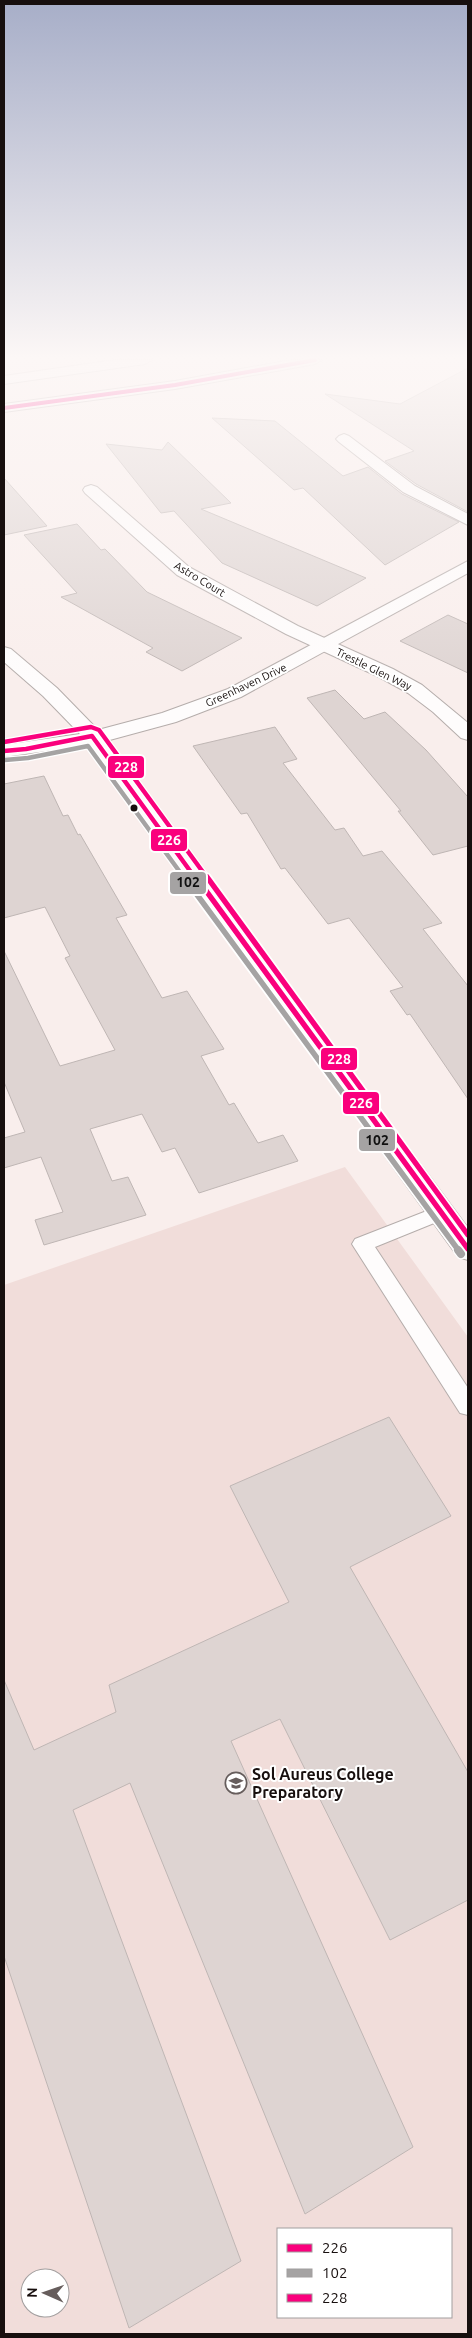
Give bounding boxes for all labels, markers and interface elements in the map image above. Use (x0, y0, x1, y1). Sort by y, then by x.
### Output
street label: Astro Court (172, 559, 228, 599)
street label: Trestle Glen Way (334, 646, 414, 693)
street label: Greenhaven Drive (204, 661, 288, 709)
line badge: 228 (107, 755, 145, 779)
text: 228 (114, 759, 138, 775)
unlabelled marker (129, 803, 139, 813)
line badge: 226 (150, 828, 188, 852)
text: 226 (157, 832, 181, 848)
line badge: 102 (169, 871, 207, 895)
text: 102 (176, 874, 200, 890)
line badge: 228 (320, 1047, 358, 1071)
text: 228 (327, 1051, 351, 1067)
line badge: 226 (342, 1091, 380, 1115)
text: 226 (349, 1095, 373, 1111)
line badge: 102 (358, 1128, 396, 1152)
text: 102 (365, 1132, 389, 1148)
place label: Sol Aureus College Preparatory (252, 1765, 394, 1801)
school or university icon: Sol Aureus College Preparatory (224, 1771, 248, 1795)
legend (277, 2228, 452, 2318)
text: 226 (322, 2239, 347, 2256)
text: 102 (322, 2264, 347, 2281)
north arrow (20, 2268, 70, 2318)
text: N (24, 2287, 40, 2298)
text: 228 (322, 2289, 347, 2306)

